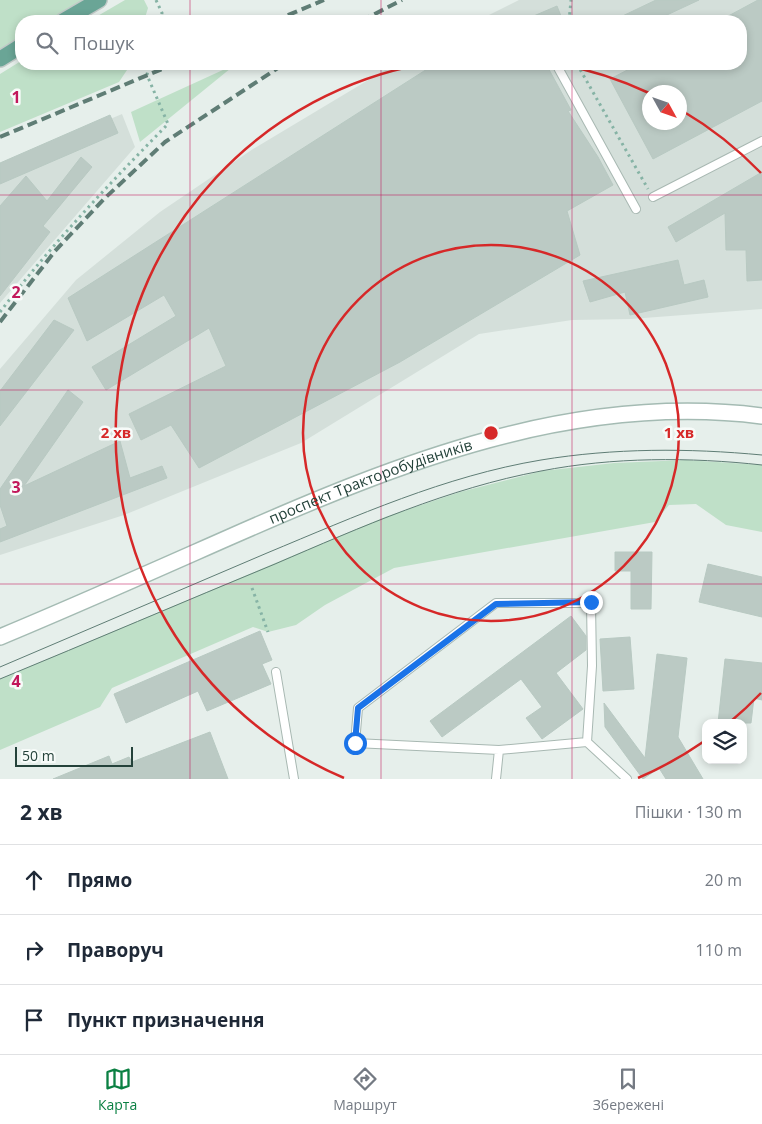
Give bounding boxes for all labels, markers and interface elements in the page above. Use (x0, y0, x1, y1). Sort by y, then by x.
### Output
search box (15, 15, 747, 70)
icon: search (33, 29, 61, 57)
text: Пошук (73, 30, 135, 56)
north arrow (642, 85, 687, 130)
text: 1 (11, 86, 21, 108)
text: 2 (11, 281, 21, 303)
text: 2 хв (101, 422, 131, 442)
text: 1 хв (664, 422, 694, 442)
centre of rings (482, 424, 500, 442)
street label: проспект Тракторобудівників (265, 434, 474, 528)
text: 3 (11, 476, 21, 498)
route end (580, 591, 603, 614)
text: 4 (11, 670, 21, 692)
map controls (702, 719, 747, 764)
button: layers (702, 719, 747, 764)
route start (344, 732, 367, 755)
scale bar (15, 744, 132, 767)
text: 50 m (22, 746, 55, 765)
text: 2 хв (20, 798, 63, 826)
text: Пішки · 130 m (635, 801, 742, 823)
icon: ahead (20, 866, 48, 894)
text: Прямо (67, 867, 132, 893)
text: 20 m (705, 869, 742, 891)
icon: right (20, 936, 48, 964)
text: Праворуч (67, 937, 164, 963)
text: 110 m (696, 939, 742, 961)
icon: arrive (20, 1006, 48, 1034)
text: Пункт призначення (67, 1007, 265, 1033)
tab: Карта (98, 1065, 137, 1114)
tab: Маршрут (333, 1065, 397, 1114)
tab: Збережені (593, 1065, 664, 1114)

